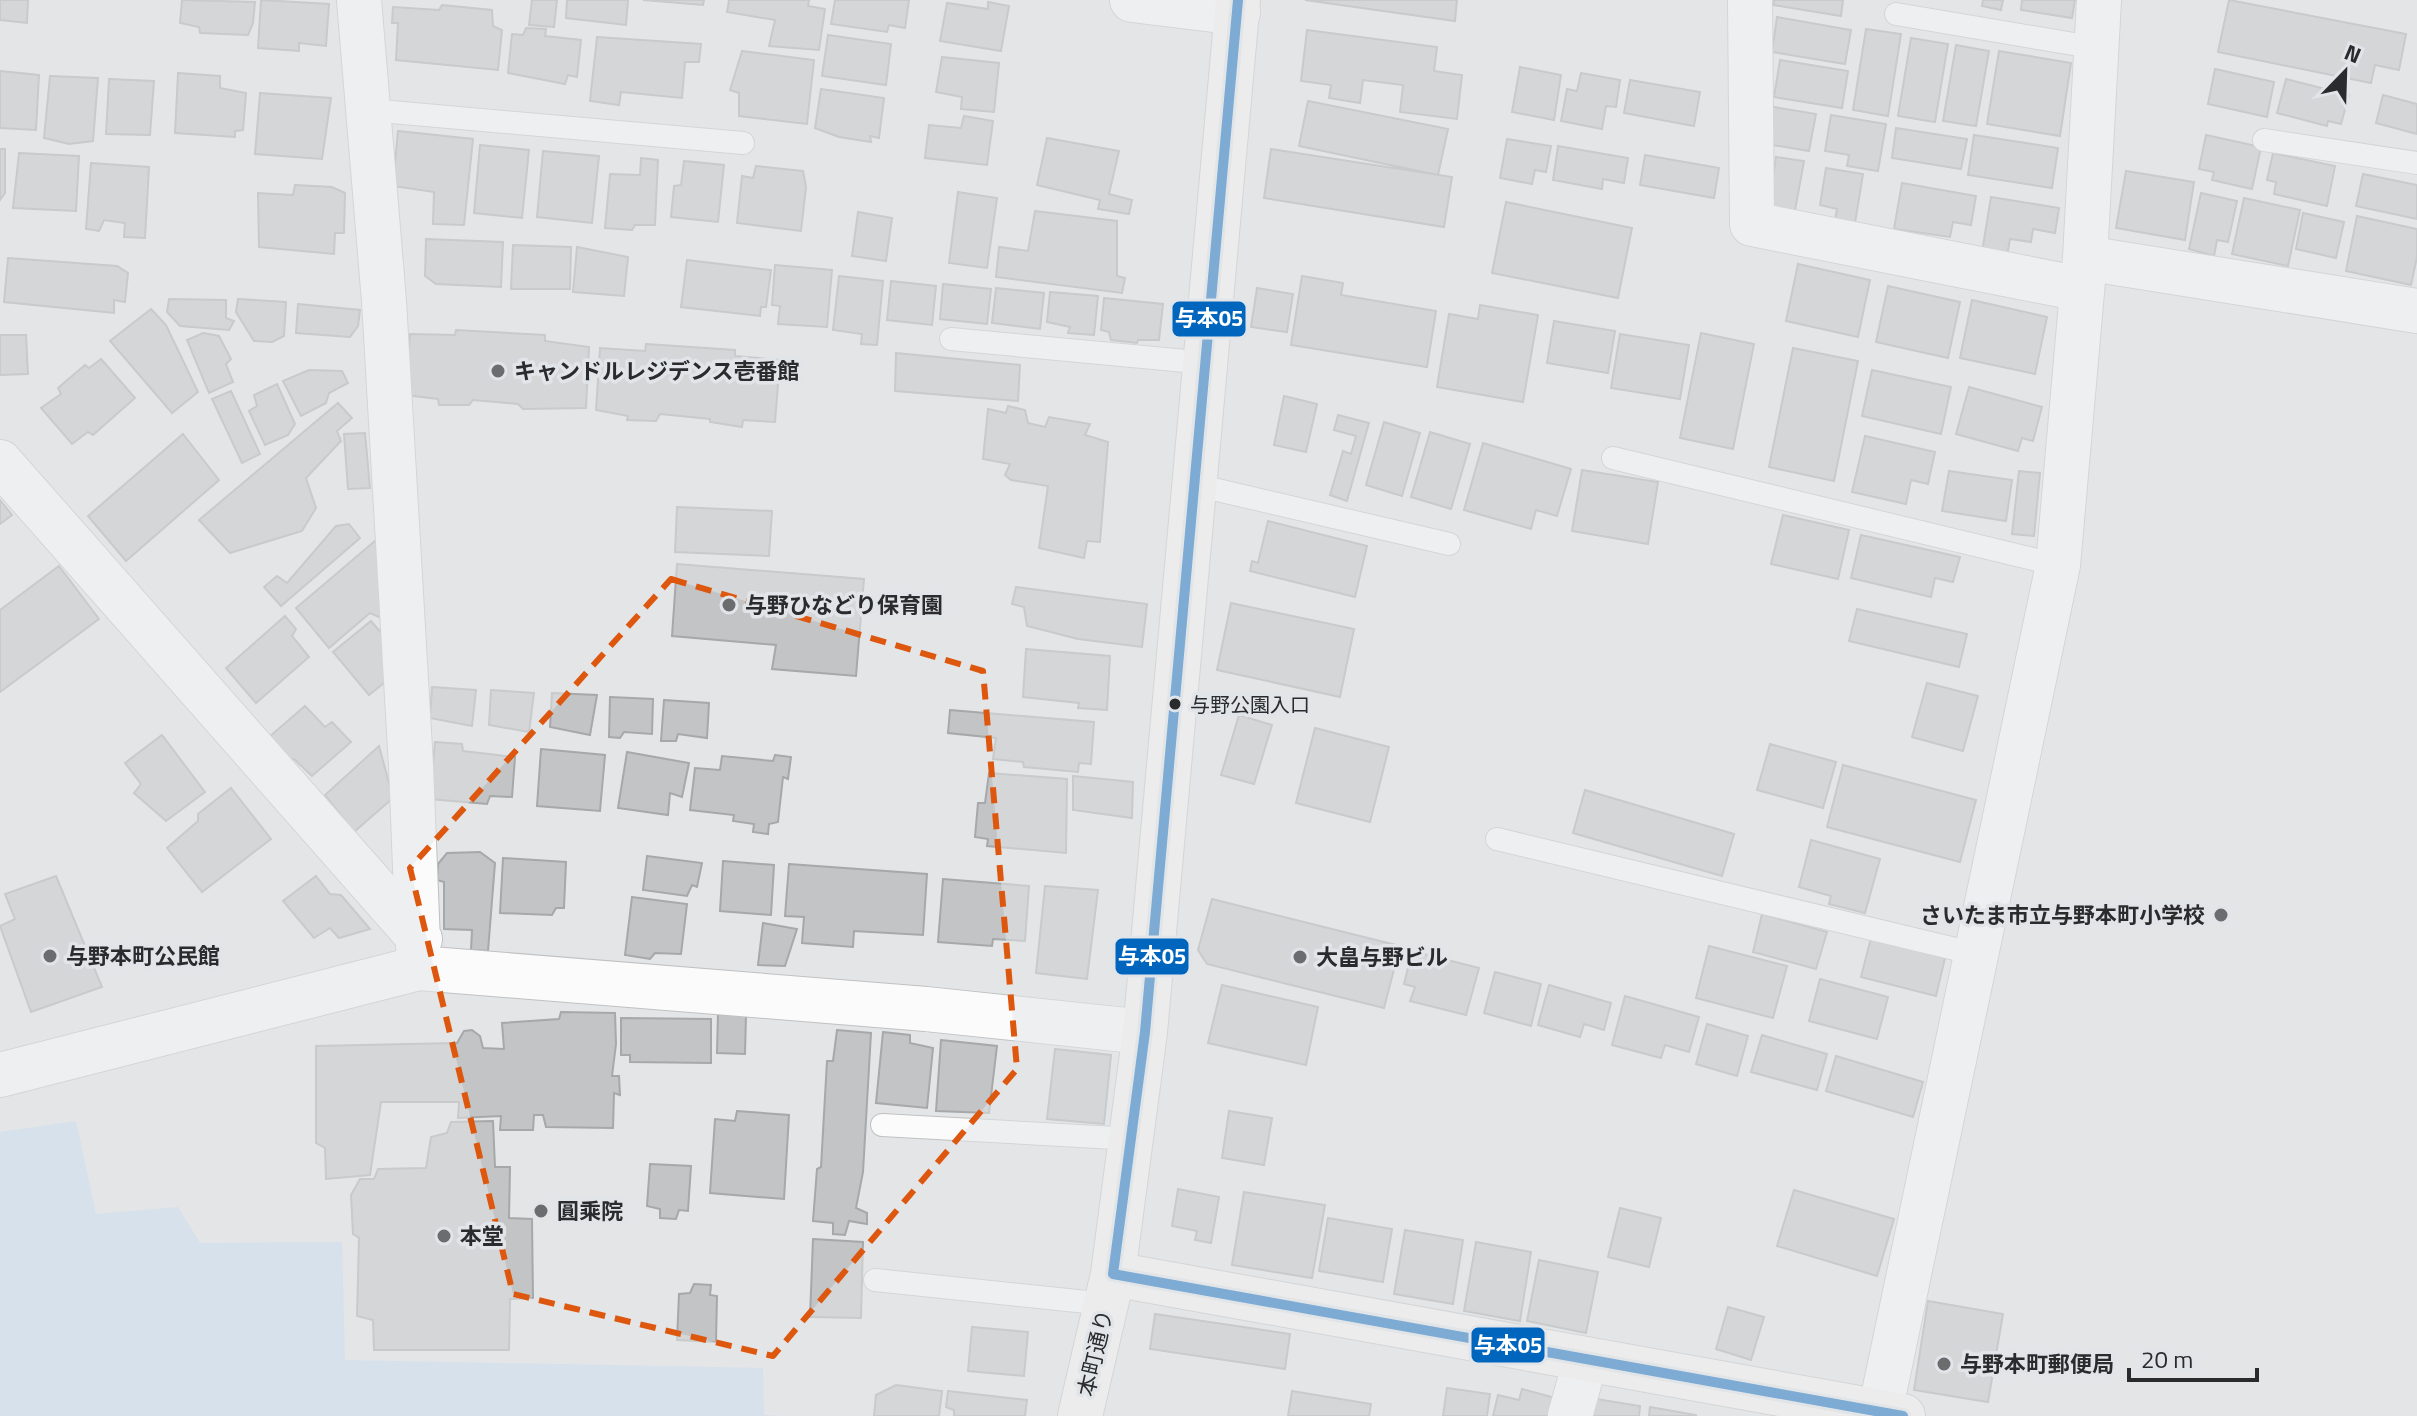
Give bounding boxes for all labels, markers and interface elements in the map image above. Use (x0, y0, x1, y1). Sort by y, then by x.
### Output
north arrow (2305, 32, 2385, 112)
text: N (2339, 35, 2366, 72)
line badge: 与本05 (1171, 300, 1247, 338)
text: 与本05 (1175, 301, 1243, 335)
place label: キャンドルレジデンス壱番館 (514, 354, 800, 388)
marker: キャンドルレジデンス壱番館 (489, 362, 507, 380)
place label: 与野ひなどり保育園 (745, 588, 943, 622)
marker: 与野ひなどり保育園 (720, 596, 738, 614)
place label: 与野公園入口 (1190, 689, 1310, 720)
marker: 与野公園入口 (1167, 696, 1183, 712)
place label: さいたま市立与野本町小学校 (1920, 898, 2205, 932)
marker: さいたま市立与野本町小学校 (2212, 906, 2230, 924)
line badge: 与本05 (1114, 937, 1190, 976)
place label: 与野本町公民館 (66, 939, 220, 973)
text: 与本05 (1118, 939, 1186, 973)
place label: 大畠与野ビル (1316, 940, 1448, 974)
marker: 与野本町公民館 (41, 947, 59, 965)
marker: 大畠与野ビル (1291, 948, 1309, 966)
place label: 圓乘院 (557, 1194, 623, 1228)
marker: 圓乘院 (532, 1202, 550, 1220)
place label: 本堂 (460, 1219, 504, 1253)
marker: 本堂 (435, 1227, 453, 1245)
street label: 本町通り (1069, 1306, 1121, 1400)
line badge: 与本05 (1470, 1326, 1546, 1364)
text: 与本05 (1474, 1328, 1542, 1362)
scale bar (2129, 1332, 2257, 1382)
text: 20 m (2141, 1341, 2193, 1377)
place label: 与野本町郵便局 (1960, 1347, 2114, 1381)
marker: 与野本町郵便局 (1935, 1355, 1953, 1373)

